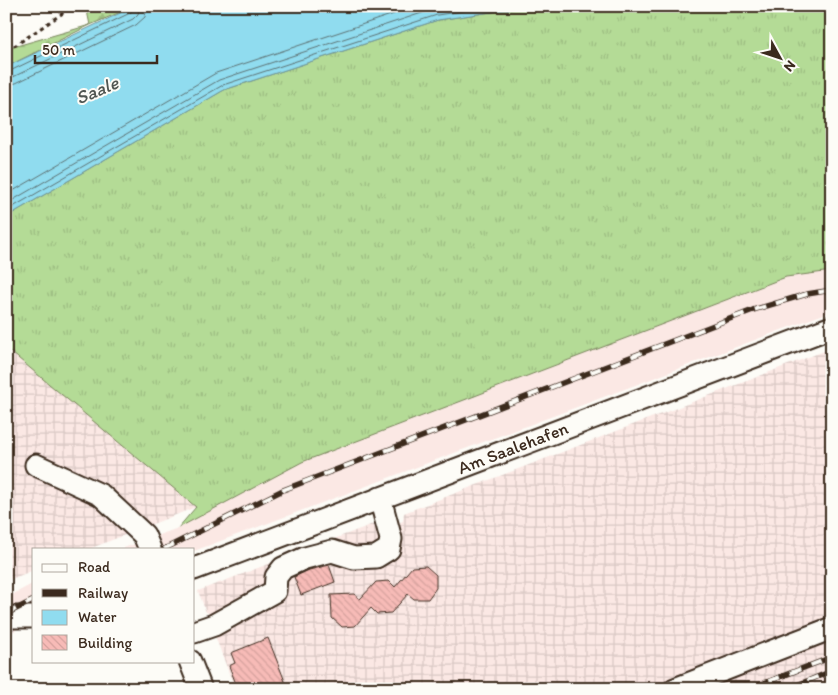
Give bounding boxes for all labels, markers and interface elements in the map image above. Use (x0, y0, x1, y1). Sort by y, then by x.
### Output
scale bar (35, 32, 158, 64)
north arrow (756, 32, 806, 82)
text: 50 m (42, 41, 75, 59)
text: N (780, 57, 799, 75)
water label: Saale (72, 70, 123, 109)
street label: Am Saalehafen (455, 417, 572, 479)
legend (32, 548, 195, 662)
text: Road (78, 558, 111, 576)
text: Railway (78, 584, 128, 602)
text: Water (78, 608, 117, 626)
text: Building (78, 634, 132, 652)

